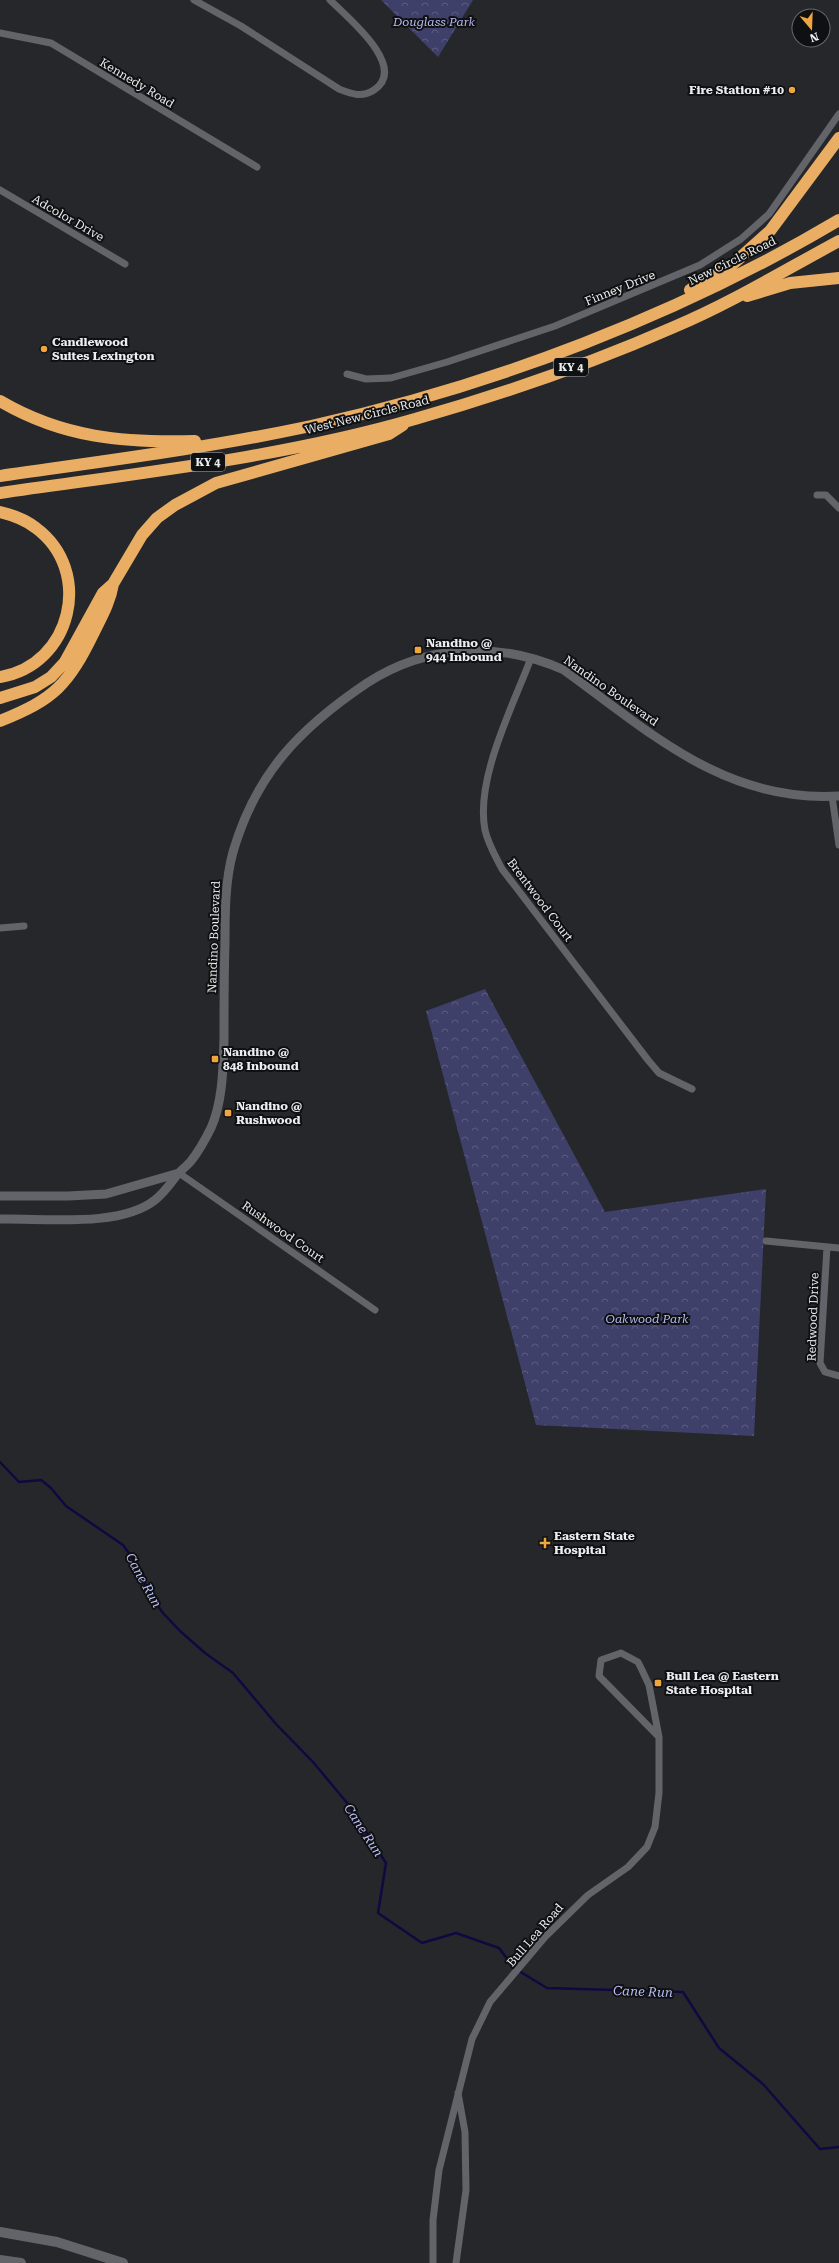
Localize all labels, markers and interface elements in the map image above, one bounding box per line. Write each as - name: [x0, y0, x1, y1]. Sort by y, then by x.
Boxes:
- north arrow: [791, 8, 831, 48]
- park label: Douglass Park: [392, 15, 475, 29]
- text: N: [807, 29, 820, 45]
- street label: Kennedy Road: [97, 55, 177, 111]
- place label: Fire Station #10: [689, 83, 784, 97]
- marker: Fire Station #10: [787, 85, 797, 95]
- street label: Adcolor Drive: [30, 192, 107, 244]
- street label: New Circle Road: [686, 234, 778, 288]
- street label: Finney Drive: [583, 267, 658, 308]
- place label: Candlewood Suites Lexington: [52, 335, 154, 363]
- marker: Candlewood Suites Lexington: [39, 344, 49, 354]
- road number: KY 4: [554, 358, 588, 376]
- street label: West New Circle Road: [304, 393, 431, 437]
- road number: KY 4: [191, 453, 225, 471]
- place label: Nandino @ 944 Inbound: [426, 636, 502, 664]
- marker: Nandino @ 944 Inbound: [413, 645, 423, 655]
- street label: Nandino Boulevard: [561, 653, 661, 729]
- street label: Brentwood Court: [504, 856, 576, 945]
- street label: Nandino Boulevard: [205, 880, 223, 993]
- place label: Nandino @ 848 Inbound: [223, 1045, 299, 1073]
- marker: Nandino @ 848 Inbound: [210, 1054, 220, 1064]
- place label: Nandino @ Rushwood: [236, 1099, 302, 1127]
- marker: Nandino @ Rushwood: [223, 1108, 233, 1118]
- street label: Rushwood Court: [239, 1198, 327, 1266]
- street label: Redwood Drive: [804, 1272, 822, 1362]
- park label: Oakwood Park: [605, 1312, 689, 1326]
- place label: Eastern State Hospital: [554, 1529, 635, 1557]
- marker: Eastern State Hospital: [539, 1537, 551, 1549]
- water label: Cane Run: [123, 1550, 165, 1610]
- place label: Bull Lea @ Eastern State Hospital: [666, 1669, 779, 1697]
- marker: Bull Lea @ Eastern State Hospital: [653, 1678, 663, 1688]
- water label: Cane Run: [341, 1801, 386, 1859]
- street label: Bull Lea Road: [504, 1900, 566, 1969]
- water label: Cane Run: [613, 1983, 673, 2000]

